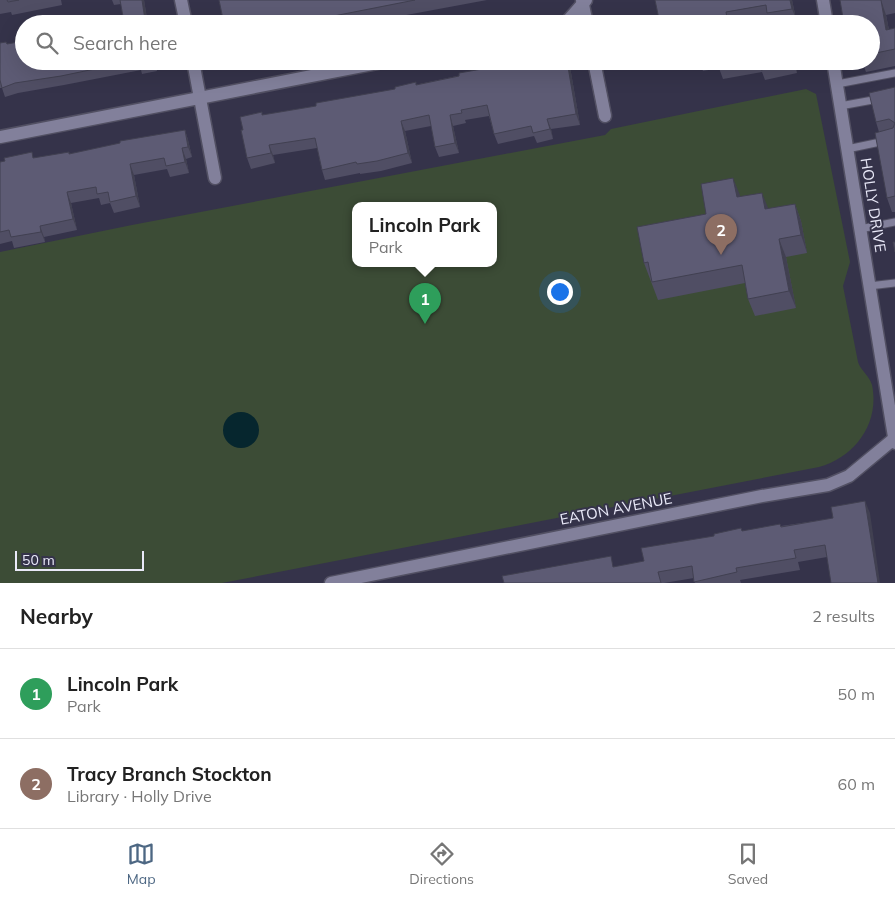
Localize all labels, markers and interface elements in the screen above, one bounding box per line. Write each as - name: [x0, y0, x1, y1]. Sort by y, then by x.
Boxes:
- search box: [15, 15, 880, 70]
- icon: search: [33, 29, 61, 57]
- text: Search here: [73, 31, 177, 55]
- street label: HOLLY DRIVE: [857, 156, 890, 254]
- popup: [352, 202, 497, 267]
- text: Lincoln Park: [369, 213, 480, 237]
- pin: 2: [705, 214, 737, 255]
- text: Park: [369, 237, 403, 257]
- your location: [547, 279, 573, 305]
- pin: 1: [409, 283, 441, 324]
- street label: EATON AVENUE: [558, 488, 674, 529]
- scale bar: [15, 548, 144, 571]
- text: 50 m: [22, 551, 55, 569]
- text: Nearby: [20, 603, 93, 629]
- text: 2 results: [812, 606, 875, 626]
- text: Lincoln Park: [67, 672, 178, 696]
- text: 1: [31, 684, 41, 704]
- text: 50 m: [838, 684, 875, 704]
- text: Park: [67, 696, 101, 716]
- text: Tracy Branch Stockton: [67, 762, 272, 786]
- text: 2: [31, 774, 41, 794]
- text: 60 m: [838, 774, 875, 794]
- text: Library · Holly Drive: [67, 786, 212, 806]
- tab: Map: [127, 840, 156, 888]
- tab: Directions: [409, 840, 474, 888]
- tab: Saved: [728, 840, 768, 888]

